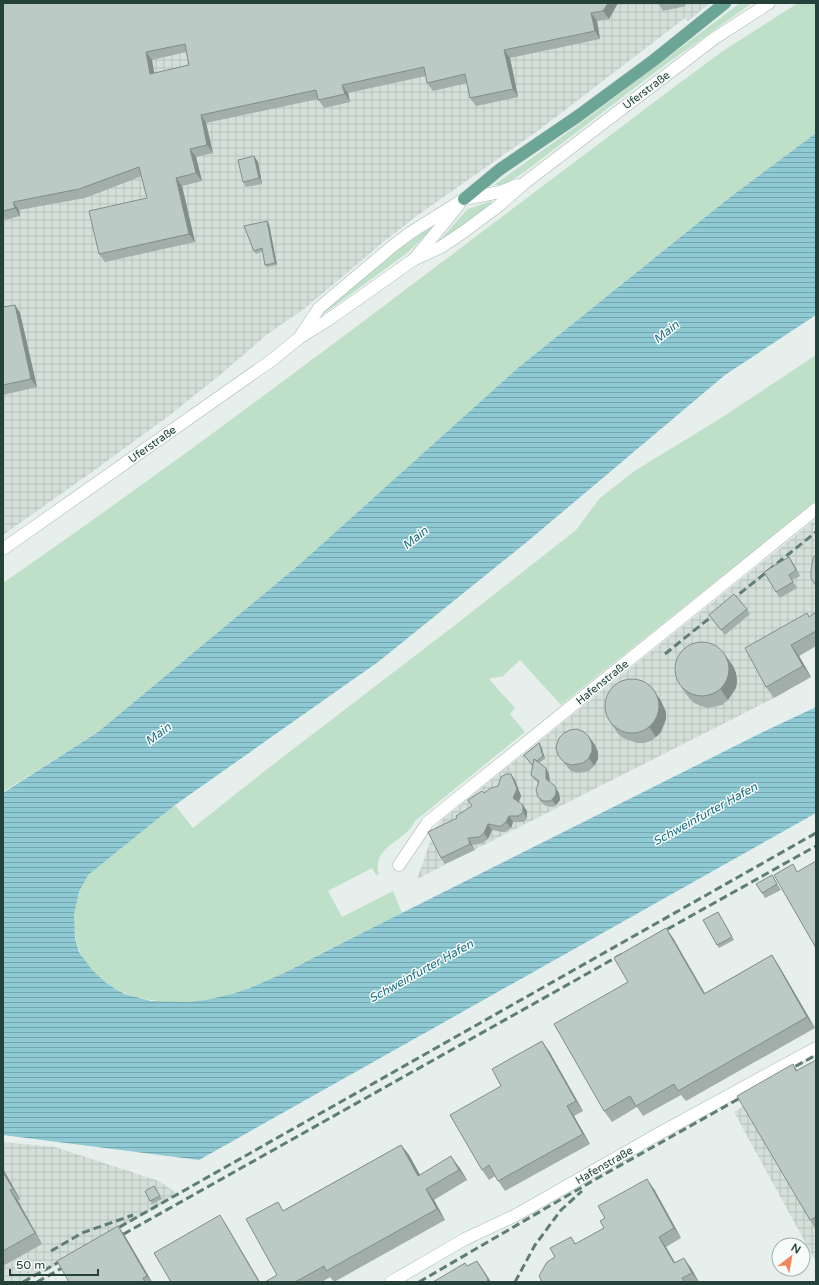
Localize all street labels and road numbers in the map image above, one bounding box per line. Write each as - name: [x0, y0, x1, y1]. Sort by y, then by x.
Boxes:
- street label: Uferstraße: [620, 69, 672, 112]
- street label: Uferstraße: [126, 423, 179, 466]
- street label: Hafenstraße: [573, 657, 631, 708]
- street label: Hafenstraße: [573, 1144, 635, 1187]

